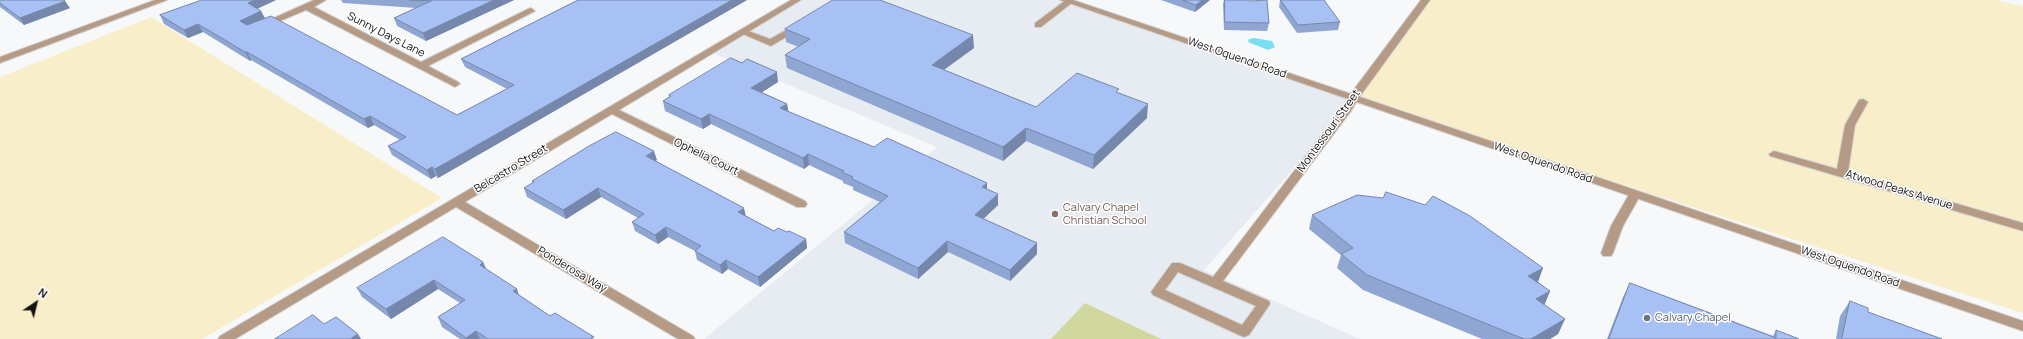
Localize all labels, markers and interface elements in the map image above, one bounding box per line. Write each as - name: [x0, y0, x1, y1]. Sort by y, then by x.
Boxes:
- street label: Sunny Days Lane: [345, 10, 427, 60]
- street label: West Oquendo Road: [1186, 35, 1288, 81]
- street label: Montessouri Street: [1295, 87, 1363, 175]
- street label: Ophelia Court: [672, 136, 740, 178]
- street label: West Oquendo Road: [1492, 140, 1594, 186]
- street label: Belcastro Street: [472, 142, 550, 196]
- street label: Atwood Peaks Avenue: [1844, 167, 1954, 213]
- place label: Calvary Chapel Christian School: [1063, 201, 1147, 227]
- marker: Calvary Chapel Christian School: [1050, 209, 1060, 219]
- street label: Ponderosa Way: [535, 244, 609, 296]
- street label: West Oquendo Road: [1799, 244, 1901, 290]
- north arrow: [16, 283, 56, 323]
- text: N: [36, 284, 51, 301]
- place label: Calvary Chapel: [1655, 311, 1731, 325]
- marker: Calvary Chapel: [1642, 313, 1652, 323]

